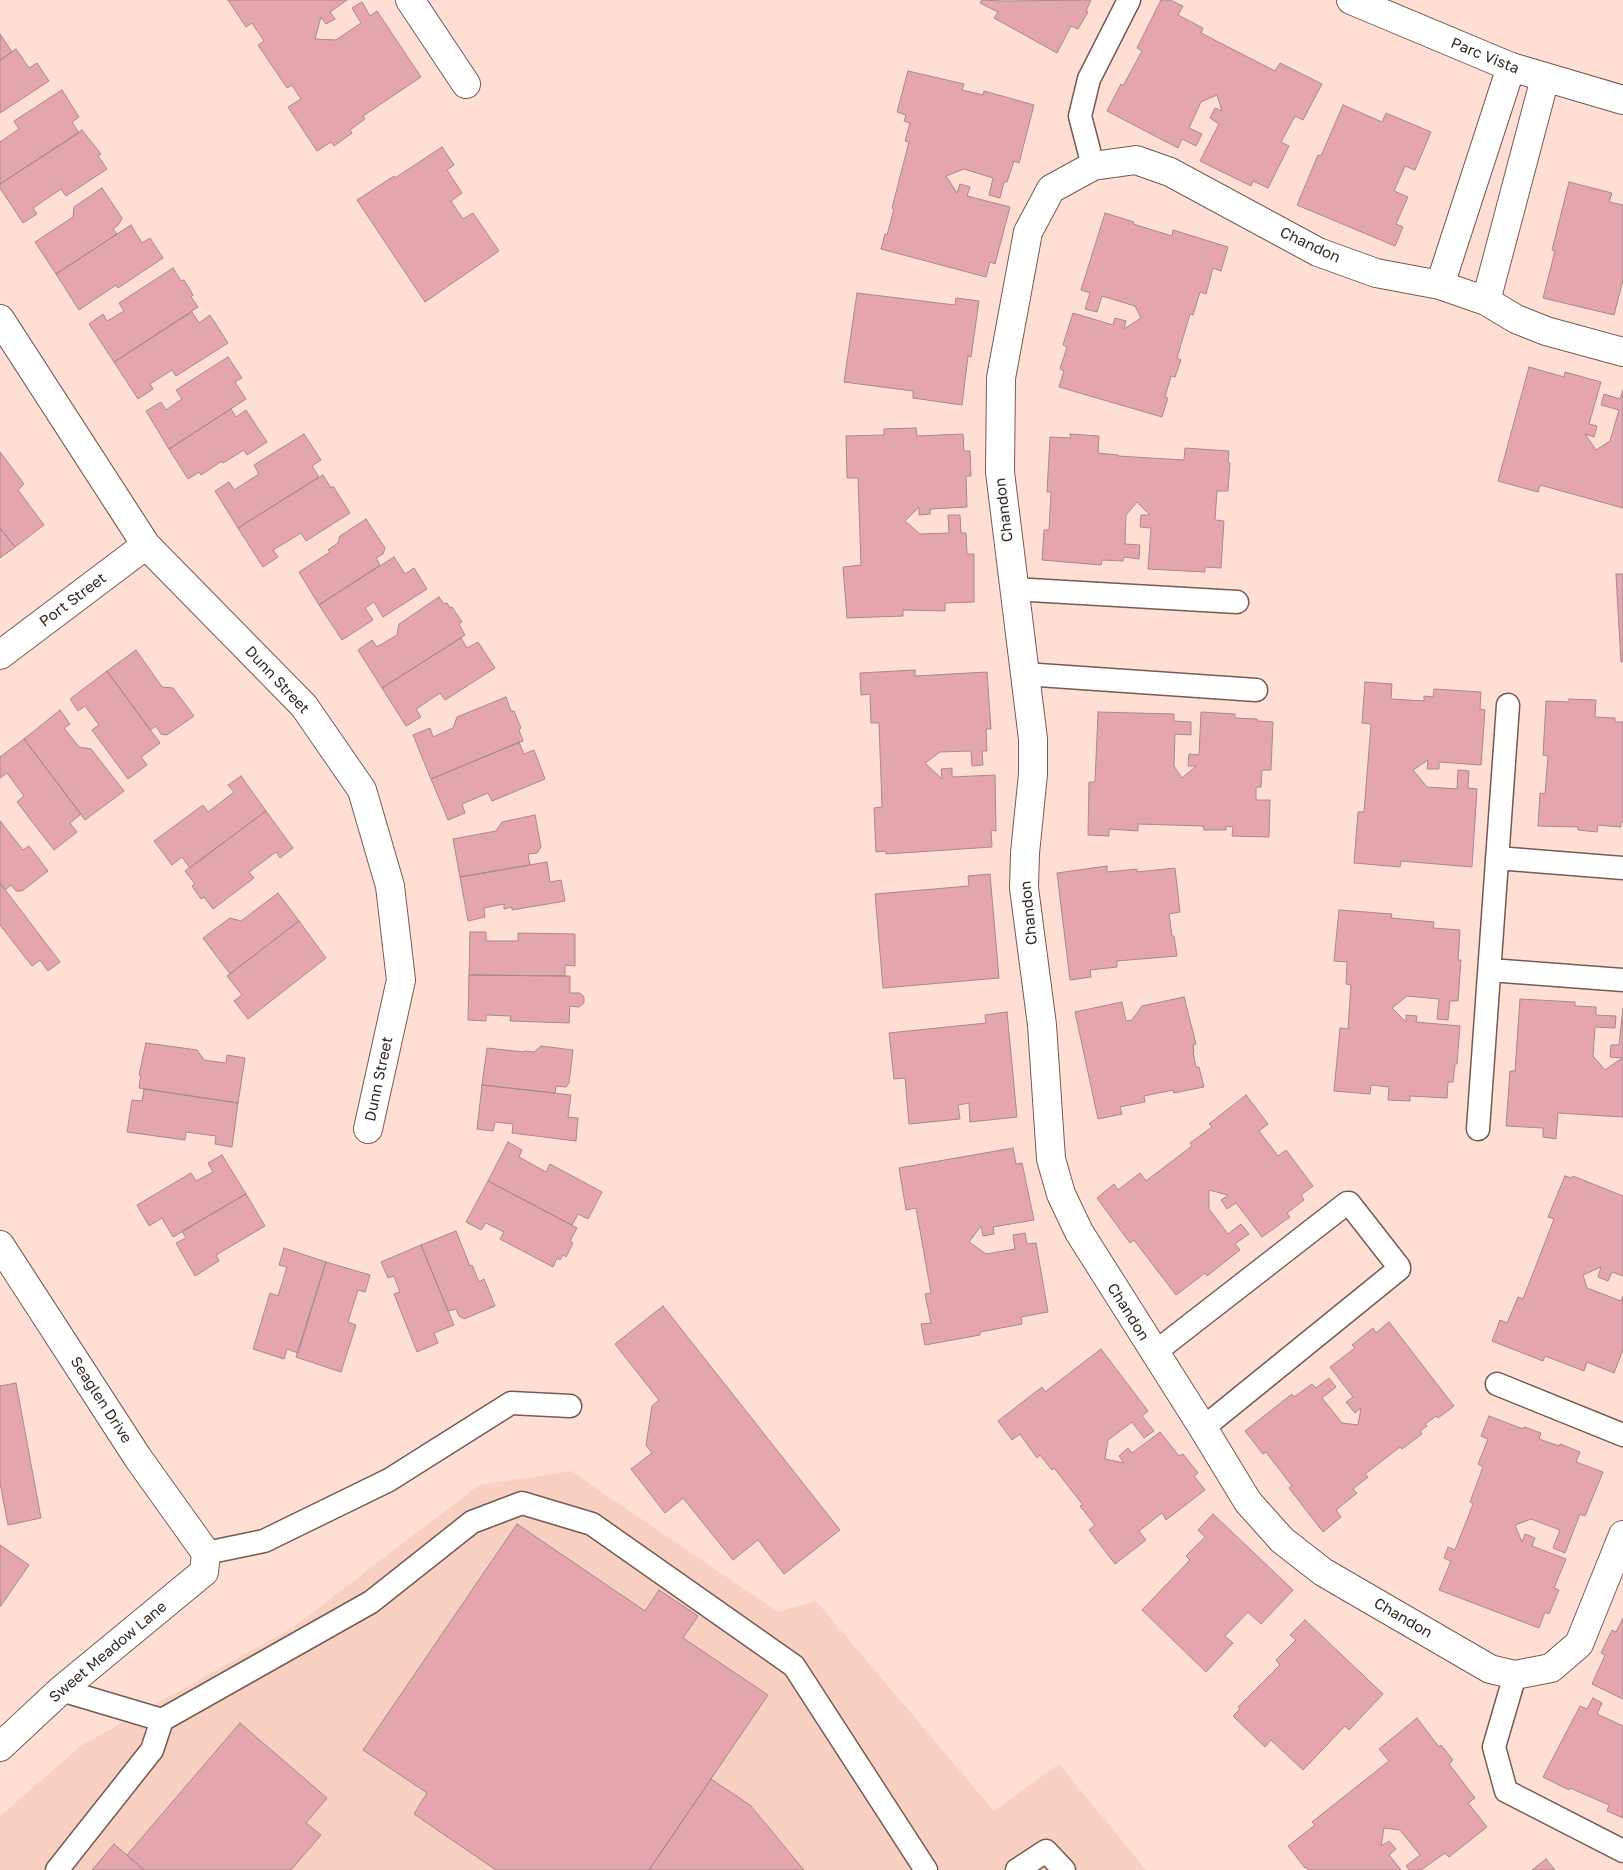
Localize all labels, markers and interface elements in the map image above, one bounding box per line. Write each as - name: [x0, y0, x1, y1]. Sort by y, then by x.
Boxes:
- street label: Parc Vista: [1448, 34, 1522, 78]
- street label: Chandon: [1277, 223, 1343, 267]
- street label: Chandon: [991, 477, 1017, 543]
- street label: Port Street: [36, 569, 110, 631]
- street label: Dunn Street: [241, 642, 313, 718]
- street label: Chandon: [1017, 880, 1041, 946]
- street label: Dunn Street: [361, 1035, 397, 1123]
- street label: Chandon: [1103, 1280, 1153, 1344]
- street label: Seaglen Drive: [66, 1353, 136, 1447]
- street label: Chandon: [1371, 1594, 1435, 1642]
- street label: Sweet Meadow Lane: [46, 1598, 170, 1706]

